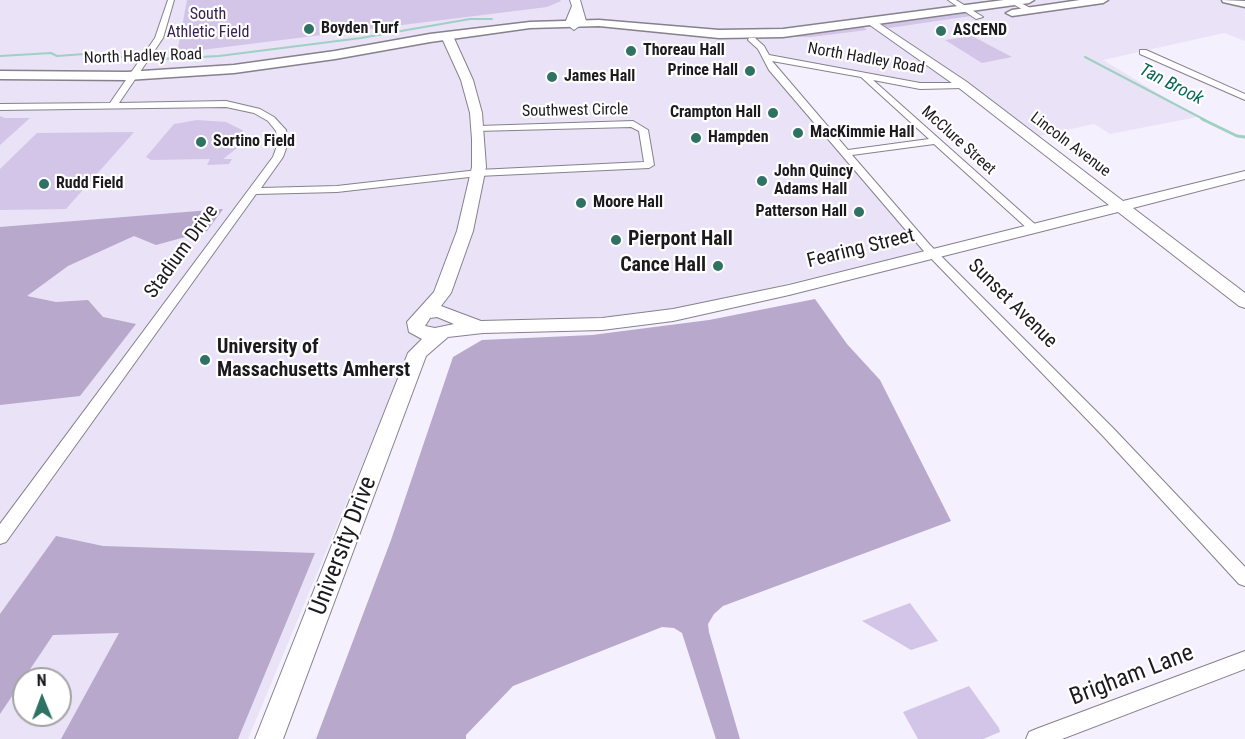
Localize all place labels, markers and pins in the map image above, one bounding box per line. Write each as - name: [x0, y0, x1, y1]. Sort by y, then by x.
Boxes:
- place label: Boyden Turf: [321, 19, 399, 39]
- place label: ASCEND: [953, 21, 1007, 41]
- marker: Boyden Turf: [302, 22, 316, 36]
- marker: ASCEND: [934, 24, 948, 38]
- place label: Thoreau Hall: [643, 41, 725, 61]
- marker: Thoreau Hall: [624, 44, 638, 58]
- place label: Prince Hall: [668, 61, 738, 81]
- marker: Prince Hall: [743, 64, 757, 78]
- place label: James Hall: [564, 67, 635, 87]
- marker: James Hall: [545, 70, 559, 84]
- place label: Crampton Hall: [670, 103, 761, 123]
- marker: Crampton Hall: [766, 106, 780, 120]
- place label: MacKimmie Hall: [810, 123, 914, 143]
- marker: MacKimmie Hall: [791, 126, 805, 140]
- place label: Hampden: [708, 128, 769, 148]
- marker: Hampden: [689, 131, 703, 145]
- place label: Sortino Field: [213, 132, 295, 152]
- marker: Sortino Field: [194, 135, 208, 149]
- place label: John Quincy Adams Hall: [774, 162, 853, 200]
- place label: Rudd Field: [56, 174, 124, 194]
- marker: John Quincy Adams Hall: [755, 174, 769, 188]
- marker: Rudd Field: [37, 177, 51, 191]
- place label: Moore Hall: [593, 193, 663, 213]
- marker: Moore Hall: [574, 196, 588, 210]
- place label: Patterson Hall: [755, 202, 847, 222]
- marker: Patterson Hall: [852, 205, 866, 219]
- place label: Pierpont Hall: [628, 228, 733, 252]
- marker: Pierpont Hall: [609, 233, 623, 247]
- place label: Cance Hall: [620, 254, 706, 278]
- marker: Cance Hall: [711, 259, 725, 273]
- place label: University of Massachusetts Amherst: [217, 336, 410, 383]
- marker: University of Massachusetts Amherst: [198, 353, 212, 367]

